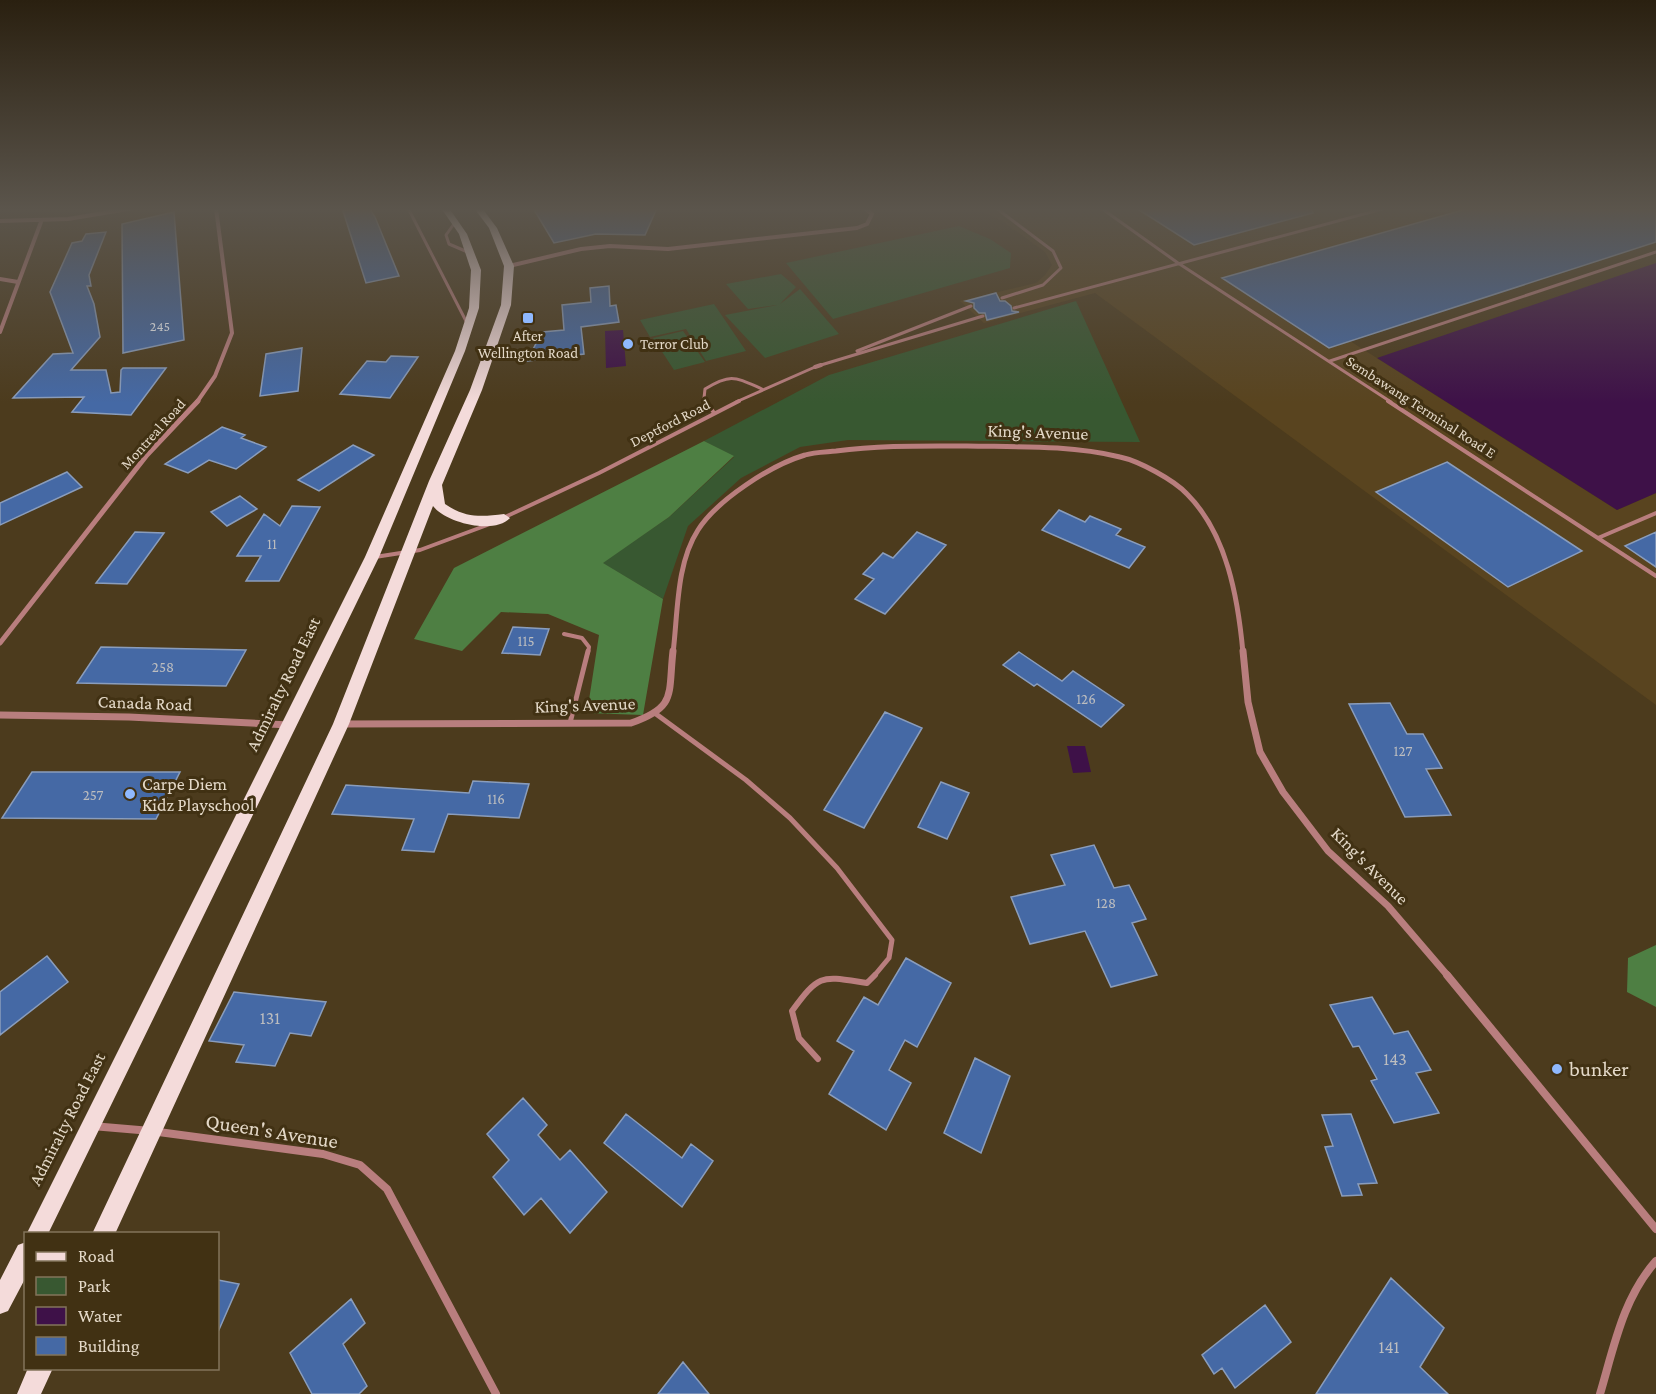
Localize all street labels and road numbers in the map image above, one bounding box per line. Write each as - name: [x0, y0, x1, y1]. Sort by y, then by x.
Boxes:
- street label: Sembawang Terminal Road E: [1343, 353, 1499, 462]
- street label: Montreal Road: [117, 396, 189, 472]
- street label: Deptford Road: [627, 396, 713, 451]
- street label: King's Avenue: [987, 420, 1089, 444]
- street label: Admiralty Road East: [242, 613, 325, 754]
- street label: Canada Road: [97, 691, 193, 715]
- street label: King's Avenue: [534, 693, 636, 717]
- street label: King's Avenue: [1327, 823, 1413, 909]
- street label: Admiralty Road East: [25, 1048, 110, 1189]
- street label: Queen's Avenue: [204, 1109, 340, 1153]

